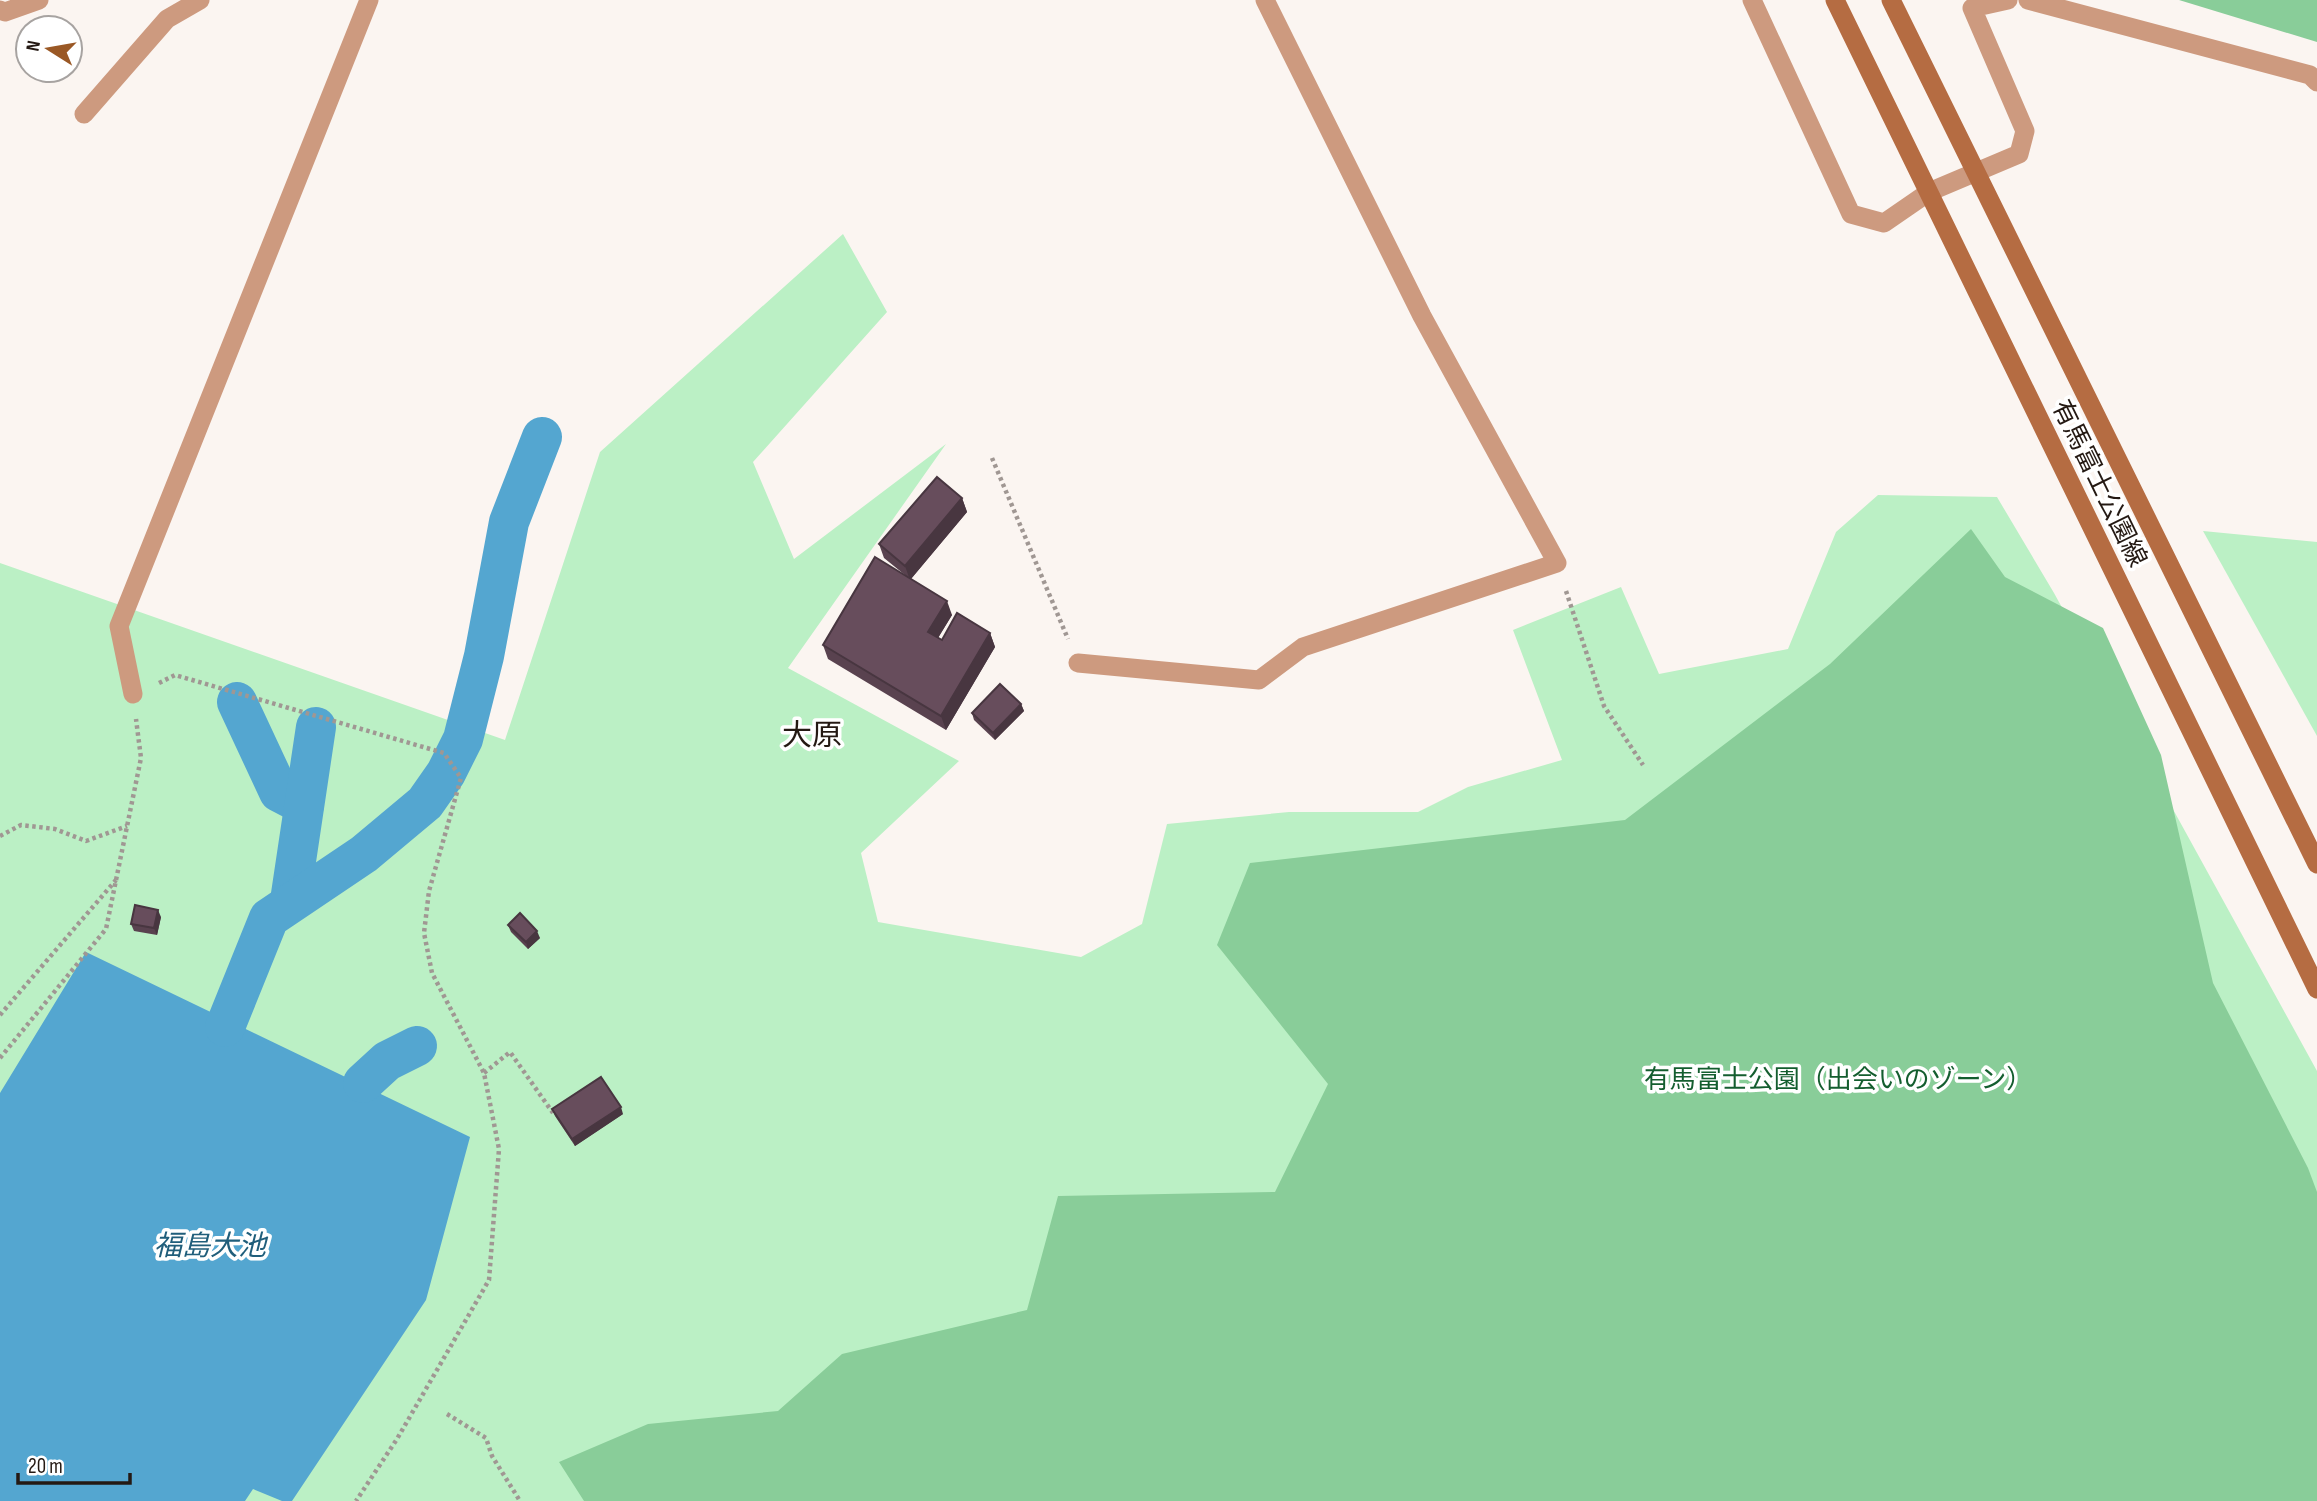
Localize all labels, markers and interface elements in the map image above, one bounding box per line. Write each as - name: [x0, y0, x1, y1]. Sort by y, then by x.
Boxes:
- north arrow: [14, 14, 84, 84]
- text: N: [22, 39, 46, 53]
- street label: 有馬富士公園線: [2045, 395, 2152, 572]
- district label: 大原: [782, 718, 842, 754]
- park label: 有馬富士公園（出会いのゾーン）: [1644, 1065, 2032, 1096]
- water label: 福島大池: [154, 1230, 269, 1263]
- scale bar: [18, 1442, 130, 1486]
- text: 20 m: [28, 1454, 63, 1479]

